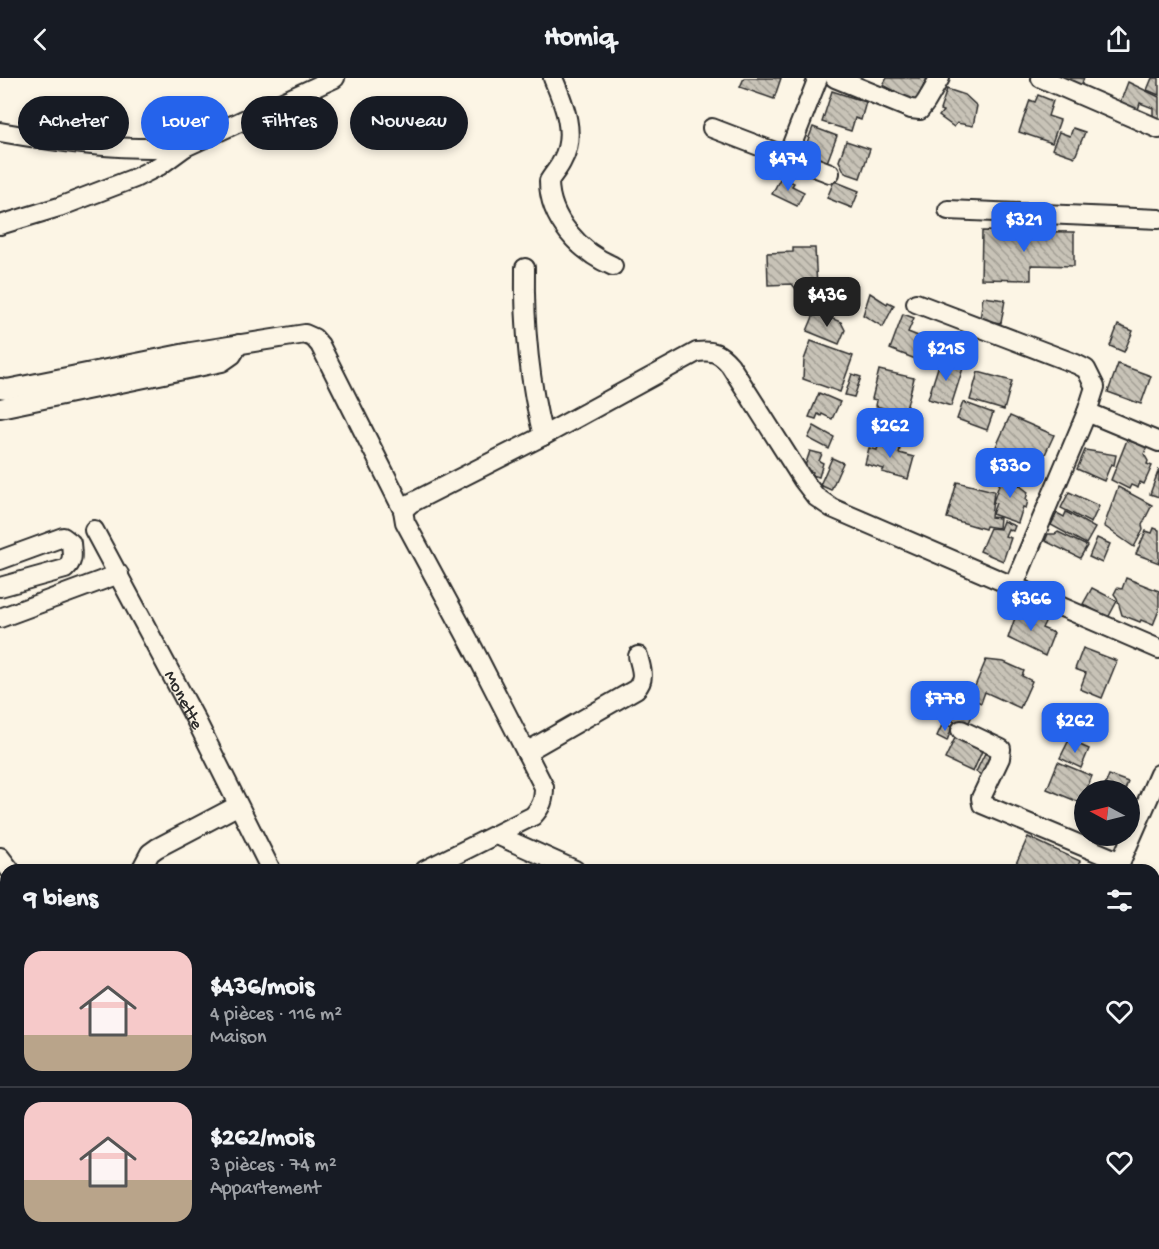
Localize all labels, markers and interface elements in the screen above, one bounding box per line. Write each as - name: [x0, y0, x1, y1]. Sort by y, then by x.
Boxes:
- icon: back: [24, 23, 57, 56]
- text: Homiq: [544, 23, 615, 55]
- icon: share: [1102, 23, 1135, 56]
- chip: Acheter: [18, 96, 129, 150]
- chip: Louer: [141, 96, 229, 150]
- chip: Filtres: [241, 96, 338, 150]
- chip: Nouveau: [350, 96, 468, 150]
- pin: $474: [752, 141, 824, 192]
- text: $474: [769, 149, 807, 172]
- pin: $321: [988, 202, 1060, 253]
- text: $321: [1005, 210, 1043, 233]
- pin: $436: [791, 277, 863, 328]
- text: $436: [808, 285, 846, 308]
- pin: $215: [910, 331, 982, 382]
- text: $215: [927, 339, 965, 362]
- pin: $262: [854, 408, 926, 459]
- text: $262: [871, 416, 909, 439]
- pin: $330: [974, 448, 1046, 499]
- text: $330: [989, 456, 1031, 479]
- pin: $366: [995, 581, 1067, 632]
- text: $366: [1011, 589, 1051, 612]
- street label: Monette: [158, 667, 207, 734]
- pin: $778: [909, 681, 981, 732]
- text: $778: [925, 689, 965, 712]
- pin: $262: [1039, 703, 1111, 754]
- text: $262: [1056, 711, 1094, 734]
- north arrow: [1074, 780, 1140, 846]
- map controls: [1074, 780, 1140, 846]
- icon: filters: [1103, 884, 1136, 917]
- text: 9 biens: [24, 885, 98, 916]
- text: $436/mois: [210, 973, 314, 1004]
- icon: home: [72, 975, 144, 1047]
- icon: heart: [1103, 995, 1136, 1028]
- text: 4 pièces · 116 m²: [210, 1004, 342, 1027]
- text: Maison: [210, 1027, 267, 1050]
- text: $262/mois: [210, 1124, 314, 1155]
- icon: home: [72, 1126, 144, 1198]
- icon: heart: [1103, 1146, 1136, 1179]
- text: 3 pièces · 74 m²: [210, 1155, 337, 1178]
- text: Appartement: [210, 1178, 320, 1201]

